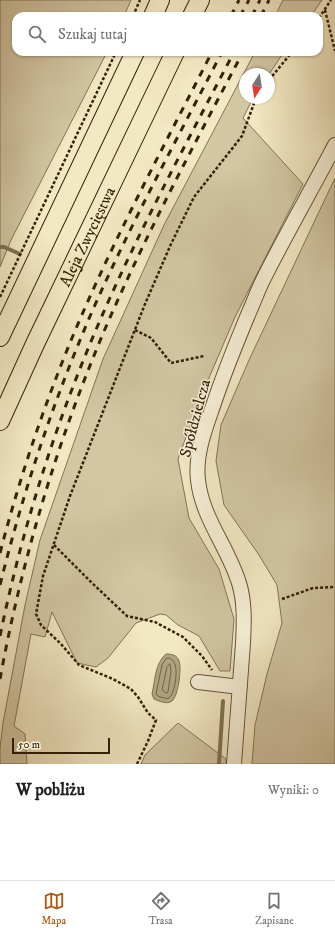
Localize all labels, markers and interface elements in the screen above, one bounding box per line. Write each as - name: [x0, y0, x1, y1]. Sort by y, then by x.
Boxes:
- search box: [12, 12, 323, 56]
- icon: search: [26, 23, 48, 45]
- text: Szukaj tutaj: [58, 25, 127, 44]
- north arrow: [239, 68, 275, 104]
- street label: Aleja Zwycięstwa: [55, 183, 120, 290]
- street label: Spółdzielcza: [175, 377, 215, 459]
- scale bar: [12, 736, 110, 755]
- text: 50 m: [18, 738, 40, 752]
- text: W pobliżu: [16, 779, 85, 801]
- text: Wyniki: 0: [268, 782, 319, 798]
- tab: Mapa: [41, 890, 66, 928]
- tab: Trasa: [148, 890, 173, 928]
- tab: Zapisane: [255, 890, 294, 928]

